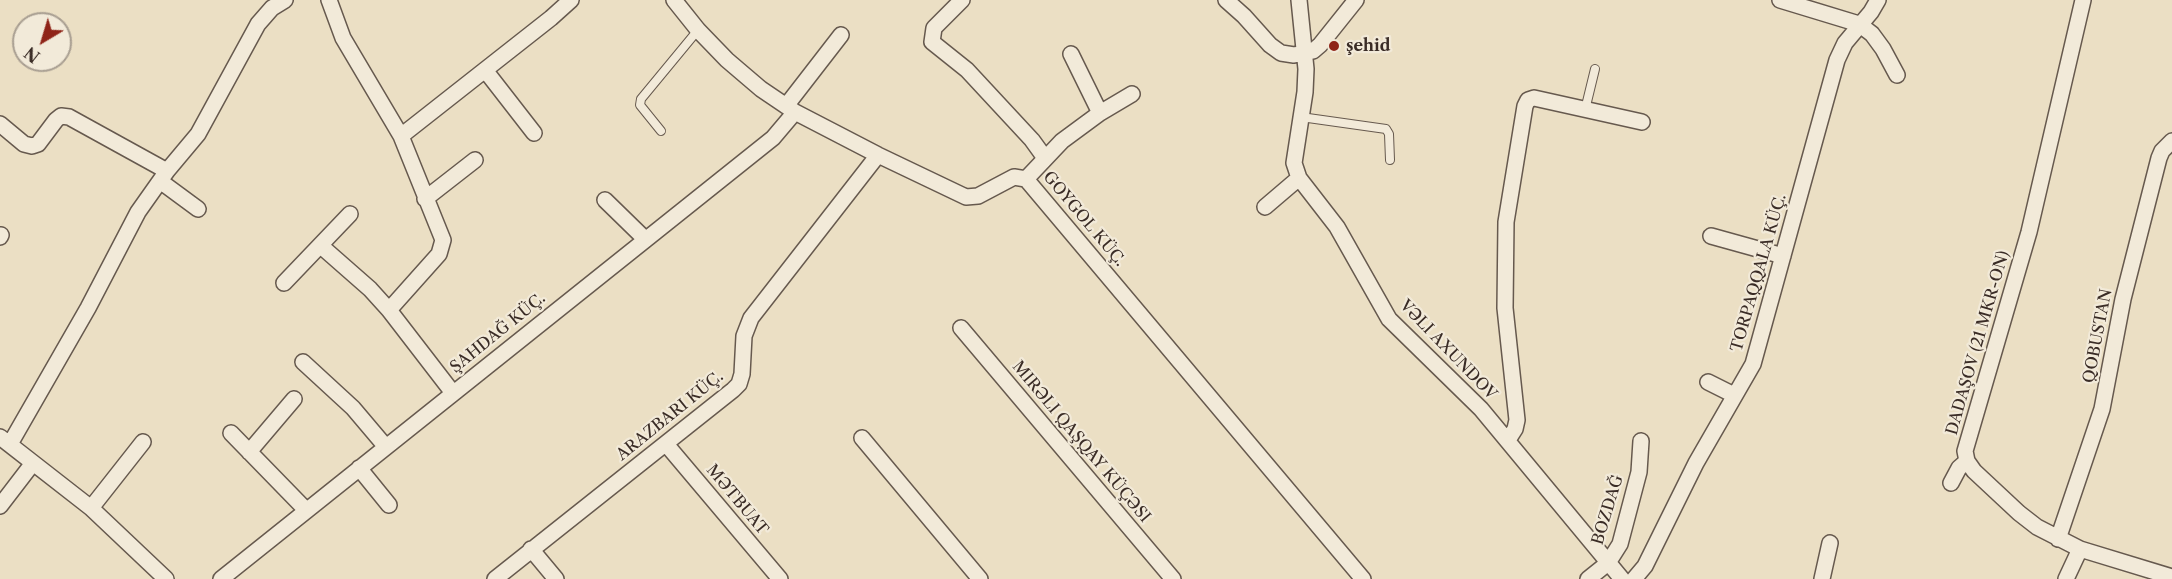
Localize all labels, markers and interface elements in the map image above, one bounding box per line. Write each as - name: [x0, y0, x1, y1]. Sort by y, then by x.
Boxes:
- north arrow: [12, 12, 72, 72]
- place label: şehid: [1346, 36, 1390, 56]
- marker: şehid: [1327, 39, 1341, 53]
- text: N: [21, 42, 44, 67]
- street label: GOYGOL KÜÇ.: [1039, 168, 1129, 270]
- street label: TORPAQQALA KÜÇ.: [1727, 192, 1791, 354]
- street label: DADAŞOV (21 MKR-ON): [1942, 249, 2014, 437]
- street label: QOBUSTAN: [2079, 287, 2117, 385]
- street label: ŞAHDAĞ KÜÇ.: [447, 289, 549, 377]
- street label: VƏLI AXUNDOV: [1395, 296, 1501, 404]
- street label: MIRƏLI QAŞQAY KÜÇƏSI: [1008, 357, 1154, 527]
- street label: ARAZBARI KÜÇ.: [613, 367, 727, 465]
- street label: MƏTBUAT: [702, 461, 772, 539]
- street label: BOZDAĞ: [1588, 473, 1628, 547]

